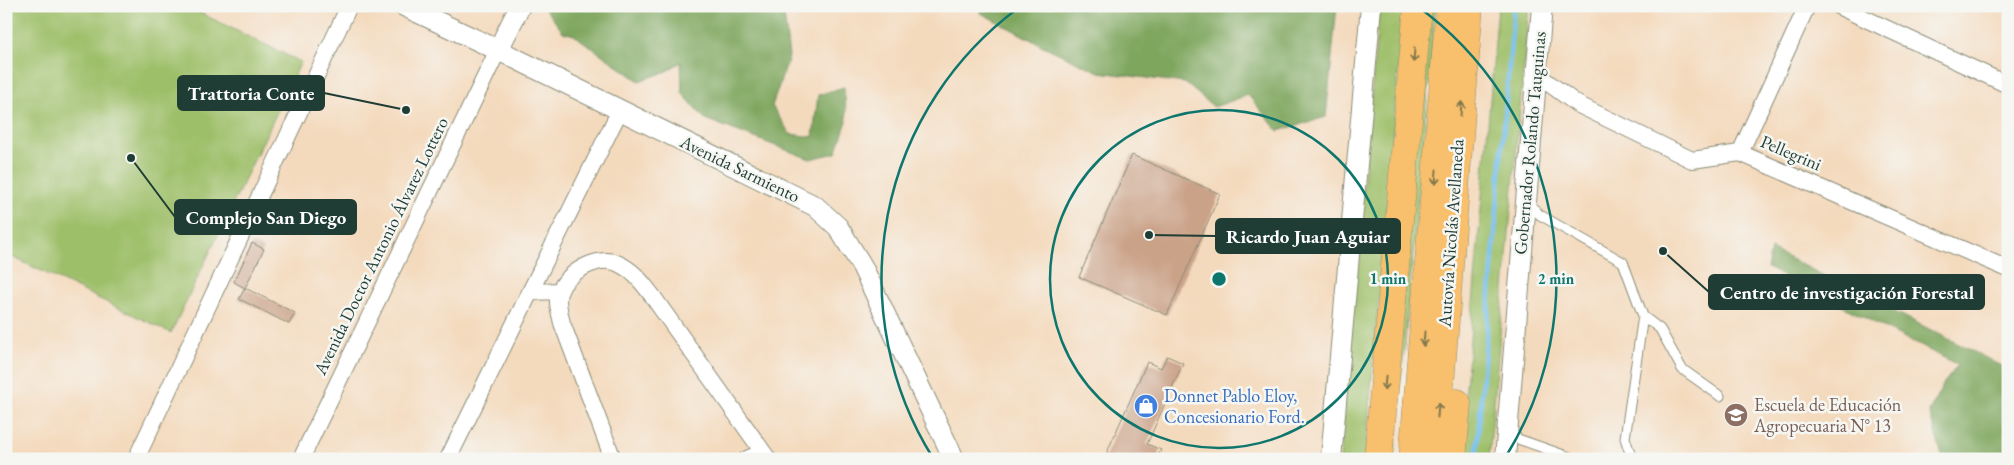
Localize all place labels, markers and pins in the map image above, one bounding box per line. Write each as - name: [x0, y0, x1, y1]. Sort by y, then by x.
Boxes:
- callout: Trattoria Conte: [178, 76, 324, 110]
- callout: Complejo San Diego: [175, 200, 356, 234]
- callout: Ricardo Juan Aguiar: [1216, 219, 1400, 253]
- centre of rings: [1210, 270, 1228, 288]
- callout: Centro de investigación Forestal: [1709, 275, 1984, 309]
- place label: Donnet Pablo Eloy, Concesionario Ford.: [1164, 384, 1305, 428]
- shop icon: Donnet Pablo Eloy, Concesionario Ford.: [1133, 393, 1159, 419]
- place label: Escuela de Educación Agropecuaria N° 13: [1753, 393, 1902, 437]
- school or university icon: Escuela de Educación Agropecuaria N° 13: [1723, 402, 1749, 428]

